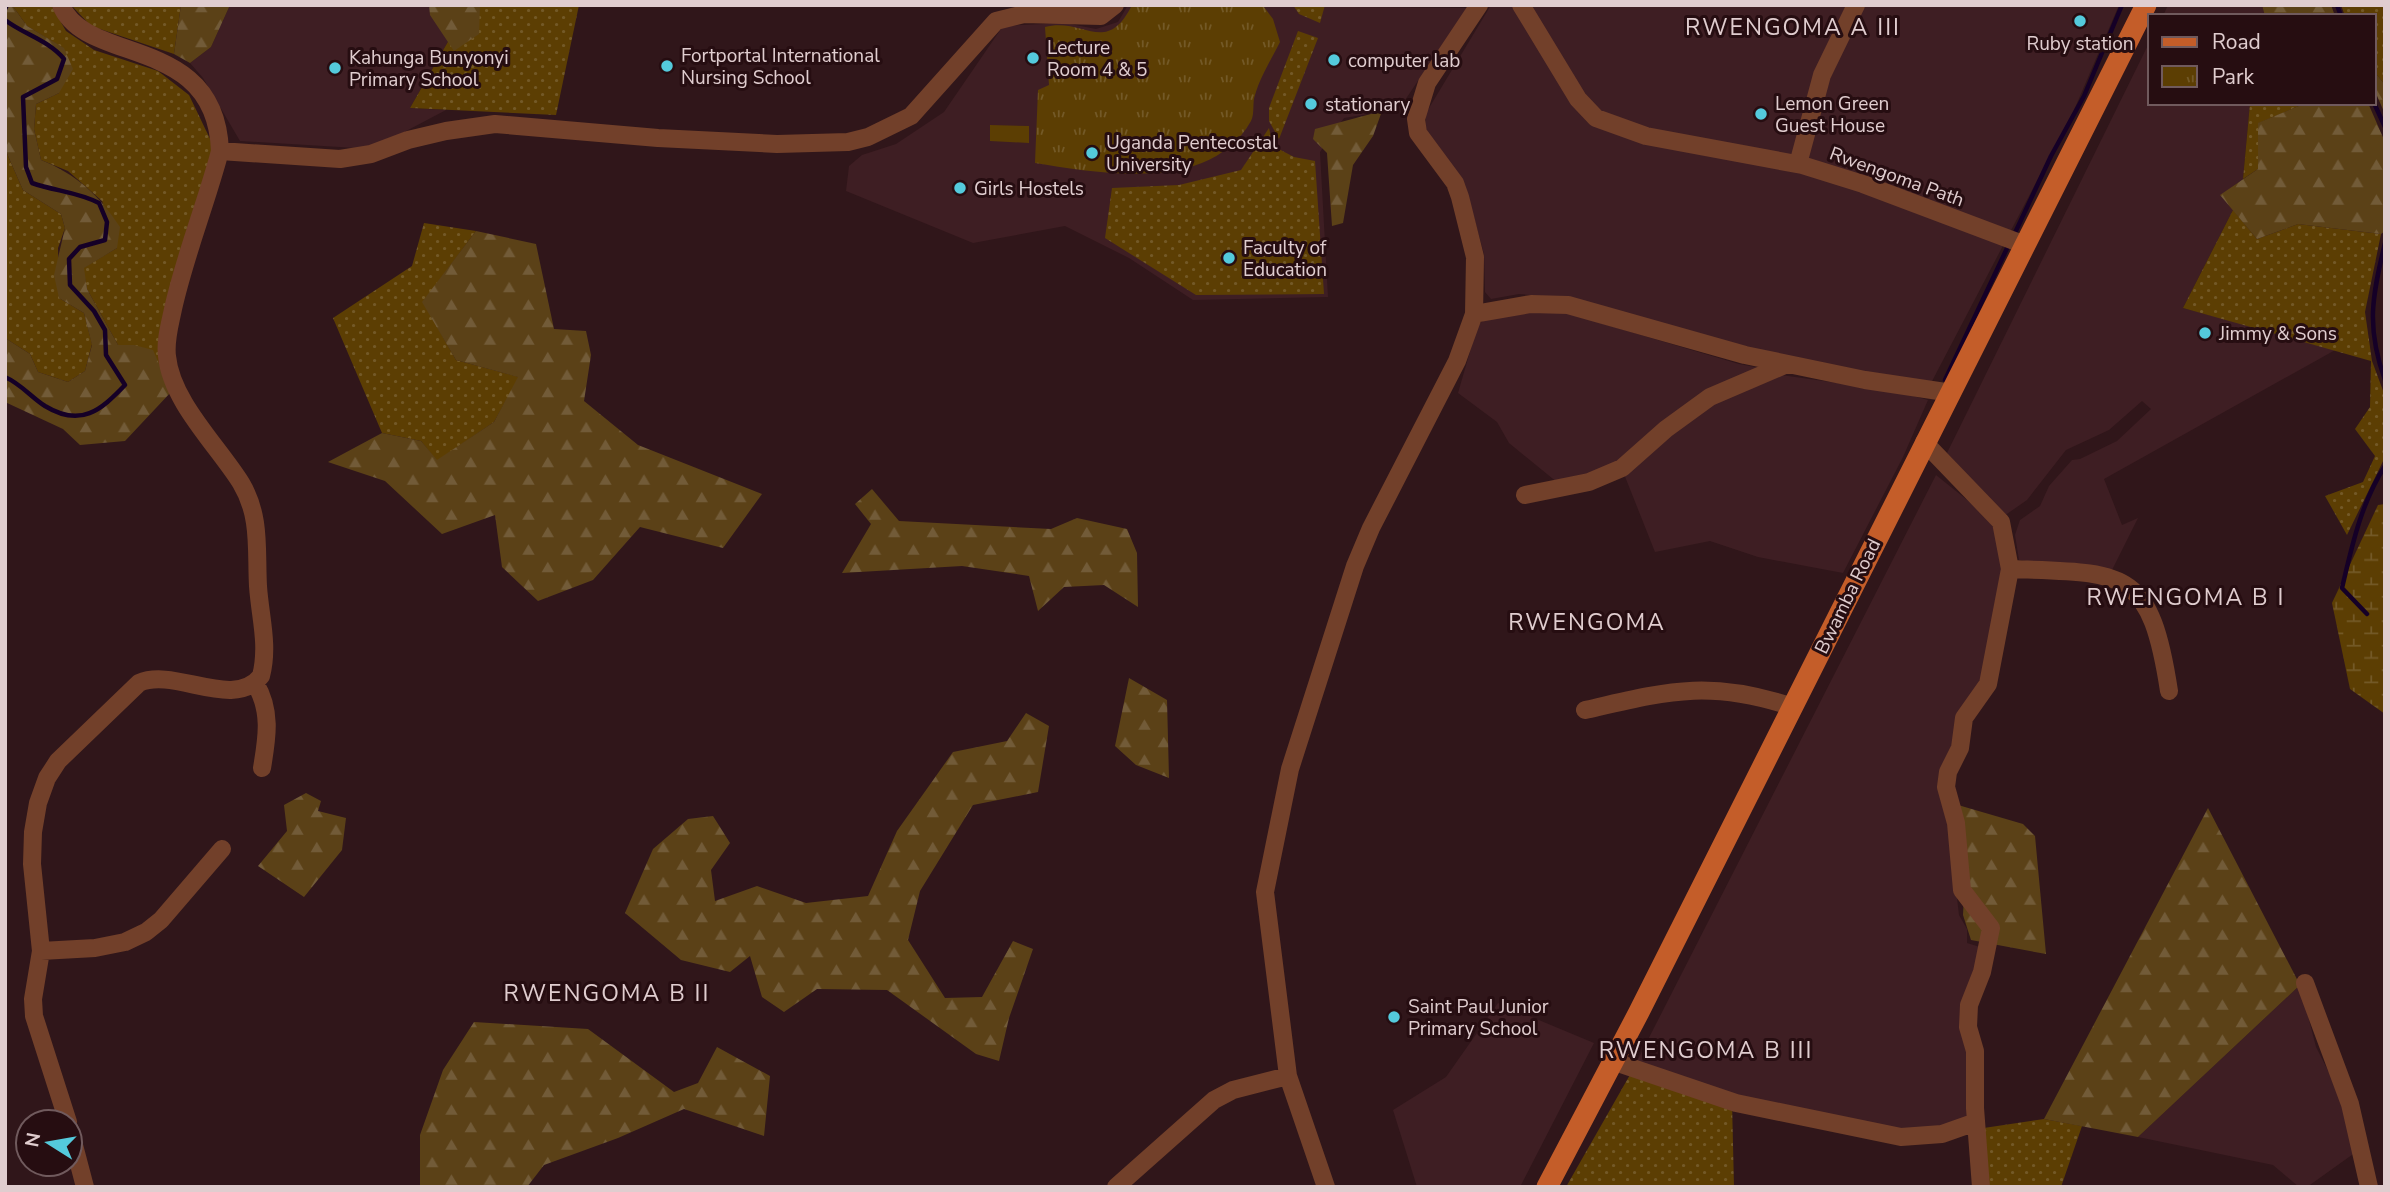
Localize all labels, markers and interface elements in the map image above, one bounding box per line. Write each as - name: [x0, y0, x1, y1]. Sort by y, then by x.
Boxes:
- district label: RWENGOMA A III: [1685, 12, 1901, 43]
- marker: Ruby station: [2072, 13, 2088, 29]
- legend: [2148, 14, 2376, 105]
- text: Road: [2212, 28, 2261, 56]
- place label: Ruby station: [2026, 31, 2134, 57]
- place label: Lecture Room 4 & 5: [1047, 35, 1148, 83]
- place label: Fortportal International Nursing School: [681, 43, 880, 91]
- place label: Kahunga Bunyonyi Primary School: [349, 45, 509, 93]
- place label: computer lab: [1348, 48, 1460, 74]
- marker: Lecture Room 4 & 5: [1025, 50, 1041, 66]
- marker: computer lab: [1326, 52, 1342, 68]
- marker: Fortportal International Nursing School: [659, 58, 675, 74]
- marker: Kahunga Bunyonyi Primary School: [327, 60, 343, 76]
- text: Park: [2212, 63, 2254, 91]
- place label: Lemon Green Guest House: [1775, 91, 1889, 139]
- place label: stationary: [1325, 92, 1411, 118]
- marker: stationary: [1303, 96, 1319, 112]
- marker: Lemon Green Guest House: [1753, 106, 1769, 122]
- place label: Uganda Pentecostal University: [1106, 130, 1278, 178]
- street label: Rwengoma Path: [1826, 141, 1968, 213]
- marker: Uganda Pentecostal University: [1084, 145, 1100, 161]
- place label: Girls Hostels: [974, 176, 1084, 202]
- marker: Girls Hostels: [952, 180, 968, 196]
- place label: Faculty of Education: [1243, 235, 1327, 283]
- marker: Faculty of Education: [1221, 250, 1237, 266]
- place label: Jimmy & Sons: [2218, 321, 2337, 347]
- marker: Jimmy & Sons: [2197, 325, 2213, 341]
- street label: Bwamba Road: [1809, 534, 1887, 658]
- district label: RWENGOMA B I: [2087, 582, 2285, 613]
- district label: RWENGOMA: [1508, 607, 1666, 638]
- district label: RWENGOMA B II: [504, 978, 710, 1009]
- place label: Saint Paul Junior Primary School: [1408, 994, 1549, 1042]
- marker: Saint Paul Junior Primary School: [1386, 1009, 1402, 1025]
- district label: RWENGOMA B III: [1599, 1035, 1813, 1066]
- north arrow: [14, 1108, 84, 1178]
- text: N: [19, 1130, 47, 1149]

